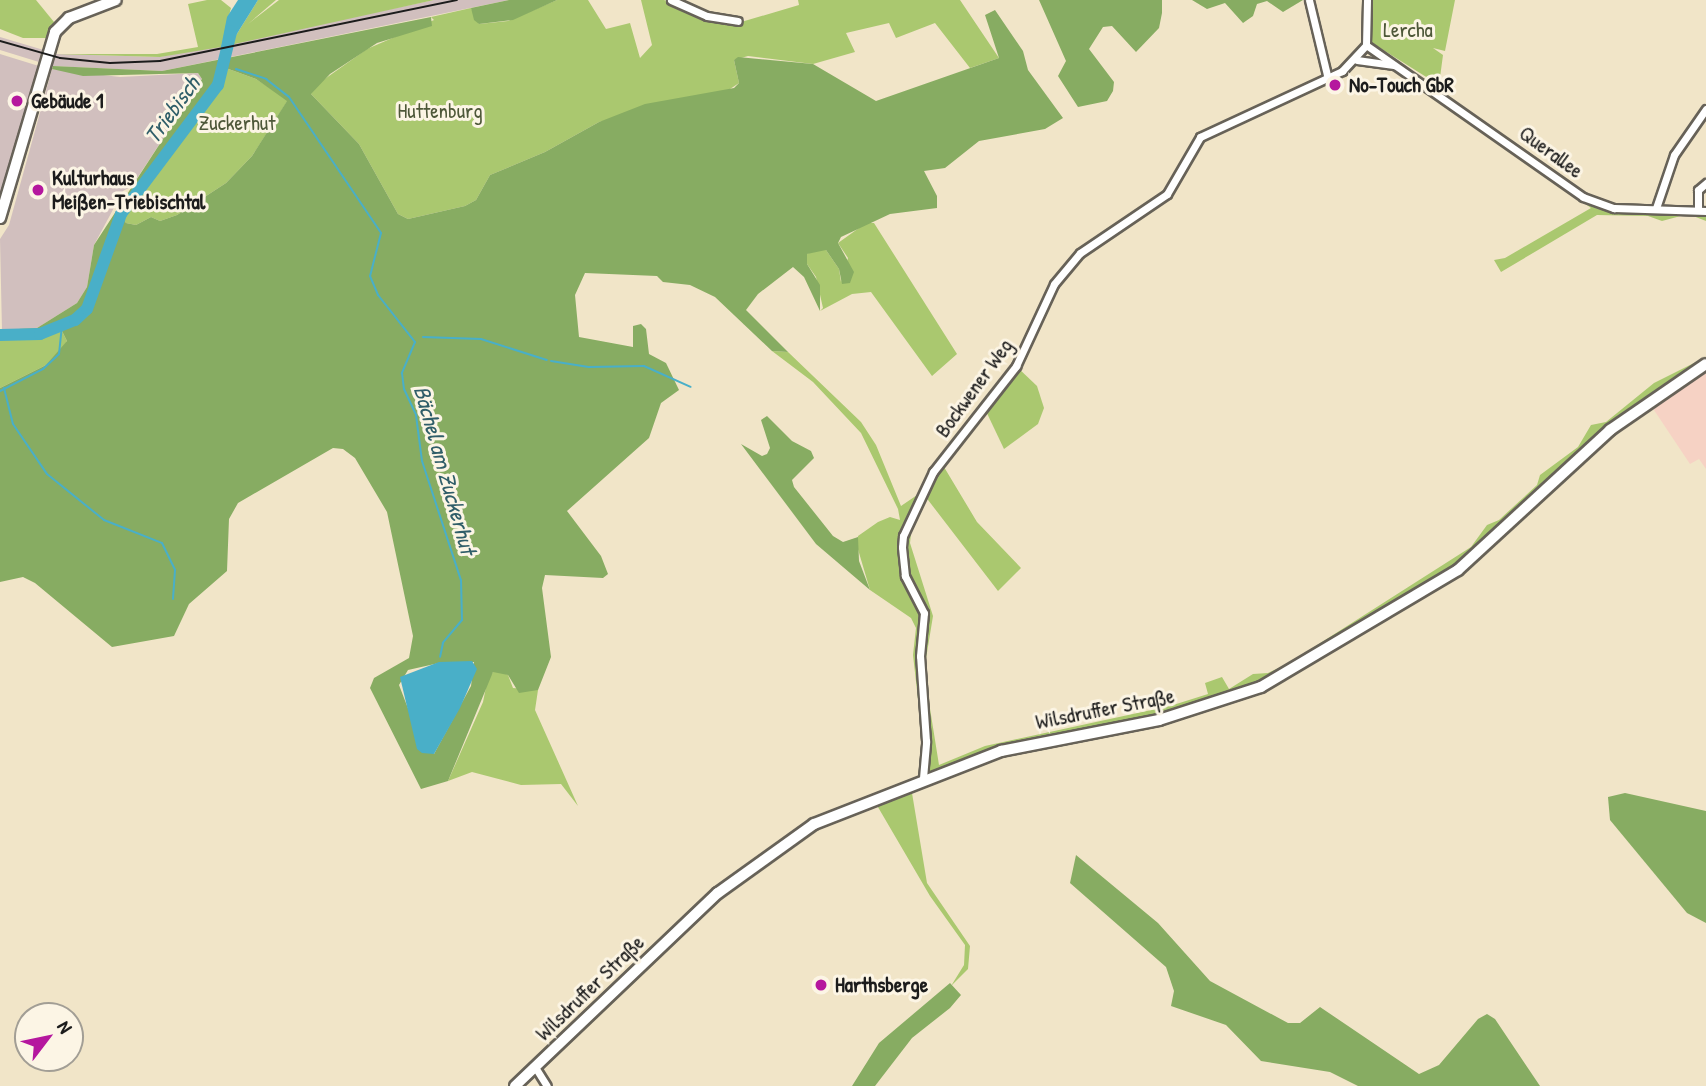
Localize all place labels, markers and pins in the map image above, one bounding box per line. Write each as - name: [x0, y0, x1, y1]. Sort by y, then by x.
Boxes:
- place label: No-Touch GbR: [1349, 72, 1454, 98]
- marker: No-Touch GbR: [1327, 77, 1343, 93]
- place label: Gebäude 1: [31, 88, 104, 114]
- marker: Gebäude 1: [9, 93, 25, 109]
- place label: Kulturhaus Meißen-Triebischtal: [52, 165, 205, 215]
- marker: Kulturhaus Meißen-Triebischtal: [30, 182, 46, 198]
- place label: Harthsberge: [835, 972, 928, 998]
- marker: Harthsberge: [813, 977, 829, 993]

